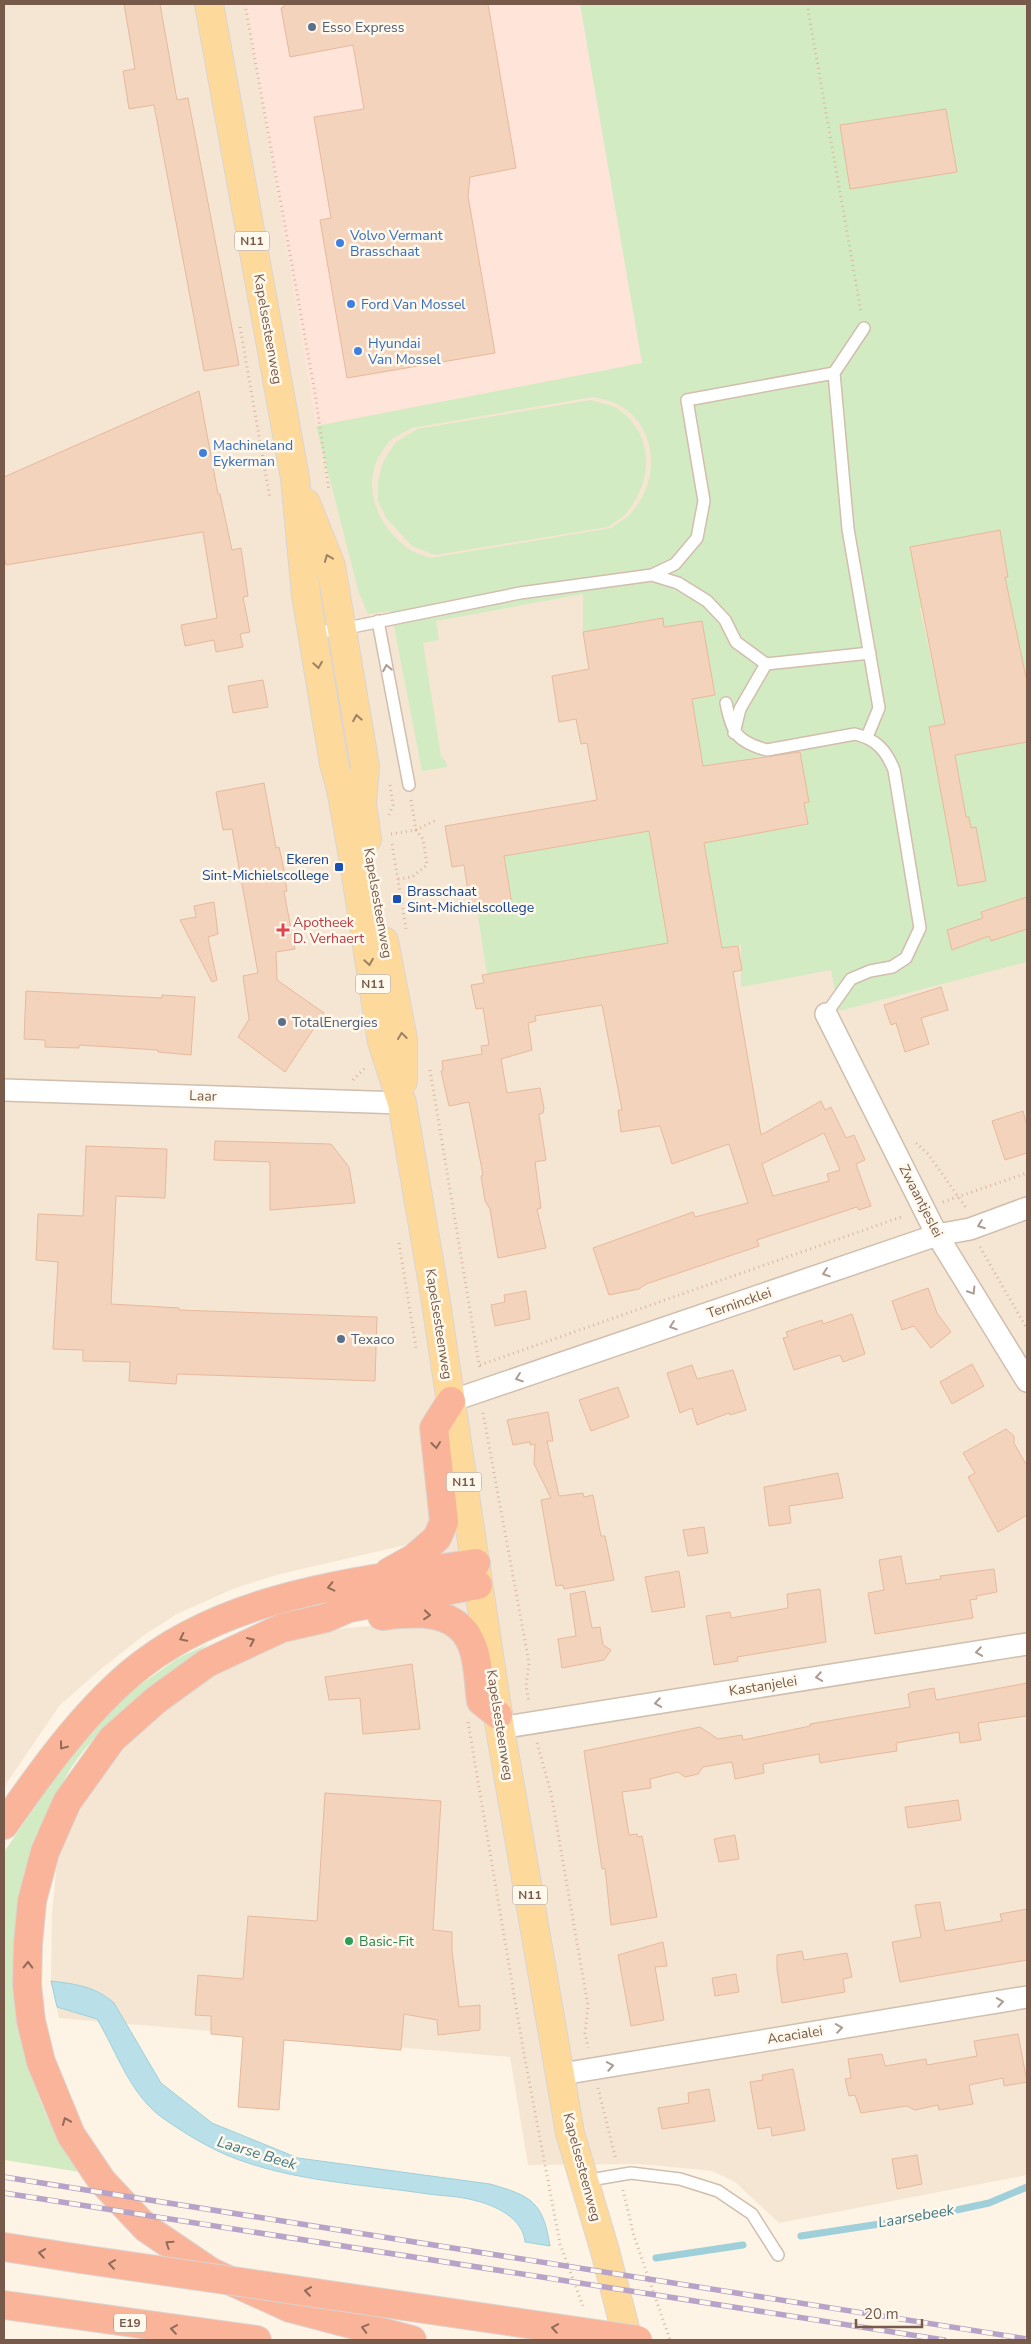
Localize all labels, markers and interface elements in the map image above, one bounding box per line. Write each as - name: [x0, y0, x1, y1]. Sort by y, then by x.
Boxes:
- place label: Esso Express: [322, 18, 405, 37]
- marker: Esso Express: [306, 21, 318, 33]
- place label: Volvo Vermant Brasschaat: [349, 226, 443, 261]
- road number: N11: [234, 232, 270, 250]
- marker: Volvo Vermant Brasschaat: [334, 237, 346, 249]
- street label: Kapelsesteenweg: [249, 272, 287, 386]
- place label: Ford Van Mossel: [361, 295, 466, 314]
- marker: Ford Van Mossel: [345, 298, 357, 310]
- place label: Hyundai Van Mossel: [367, 334, 441, 369]
- marker: Hyundai Van Mossel: [352, 345, 364, 357]
- place label: Machineland Eykerman: [213, 436, 293, 471]
- marker: Machineland Eykerman: [197, 447, 209, 459]
- one-way arrow: [324, 554, 335, 563]
- one-way arrow: [312, 661, 323, 669]
- one-way arrow: [382, 664, 393, 673]
- one-way arrow: [353, 713, 363, 722]
- street label: Kapelsesteenweg: [359, 846, 397, 960]
- place label: Ekeren Sint-Michielscollege: [202, 850, 329, 885]
- marker: Ekeren Sint-Michielscollege: [333, 861, 345, 873]
- place label: Brasschaat Sint-Michielscollege: [407, 882, 534, 917]
- marker: Brasschaat Sint-Michielscollege: [391, 893, 403, 905]
- place label: Apotheek D. Verhaert: [293, 913, 364, 948]
- marker: Apotheek D. Verhaert: [277, 924, 289, 936]
- one-way arrow: [364, 958, 374, 967]
- road number: N11: [356, 974, 390, 994]
- place label: TotalEnergies: [292, 1013, 378, 1032]
- marker: TotalEnergies: [276, 1016, 288, 1028]
- one-way arrow: [397, 1032, 408, 1040]
- street label: Laar: [189, 1086, 217, 1106]
- street label: Zwaantjeslei: [894, 1161, 948, 1241]
- one-way arrow: [978, 1219, 986, 1229]
- street label: Kapelsesteenweg: [421, 1267, 457, 1381]
- one-way arrow: [823, 1267, 831, 1277]
- street label: Ternincklei: [704, 1283, 774, 1323]
- one-way arrow: [966, 1286, 976, 1295]
- one-way arrow: [669, 1320, 677, 1330]
- place label: Texaco: [351, 1330, 395, 1349]
- marker: Texaco: [335, 1333, 347, 1345]
- one-way arrow: [515, 1372, 524, 1382]
- one-way arrow: [431, 1440, 441, 1449]
- road number: N11: [446, 1472, 482, 1491]
- one-way arrow: [327, 1581, 336, 1592]
- one-way arrow: [423, 1609, 431, 1620]
- one-way arrow: [179, 1632, 188, 1642]
- one-way arrow: [246, 1637, 255, 1648]
- one-way arrow: [975, 1646, 983, 1656]
- street label: Kapelsesteenweg: [482, 1668, 518, 1782]
- street label: Kastanjelei: [728, 1671, 798, 1701]
- one-way arrow: [814, 1672, 823, 1682]
- one-way arrow: [654, 1697, 663, 1707]
- one-way arrow: [60, 1740, 69, 1750]
- road number: N11: [512, 1886, 548, 1904]
- place label: Basic-Fit: [359, 1932, 414, 1951]
- marker: Basic-Fit: [343, 1935, 355, 1947]
- one-way arrow: [22, 1961, 33, 1969]
- one-way arrow: [995, 1997, 1004, 2007]
- street label: Acacialei: [766, 2021, 824, 2049]
- one-way arrow: [835, 2024, 844, 2034]
- one-way arrow: [606, 2062, 614, 2072]
- street label: Kapelsesteenweg: [558, 2111, 606, 2223]
- one-way arrow: [61, 2117, 72, 2126]
- water label: Laarse Beek: [215, 2131, 300, 2175]
- water label: Laarsebeek: [876, 2199, 956, 2233]
- one-way arrow: [165, 2241, 175, 2250]
- one-way arrow: [38, 2249, 47, 2259]
- one-way arrow: [108, 2259, 116, 2269]
- one-way arrow: [303, 2286, 311, 2297]
- scale bar: [856, 2296, 922, 2328]
- text: 20 m: [864, 2304, 899, 2324]
- road number: E19: [114, 2314, 146, 2332]
- one-way arrow: [361, 2323, 370, 2333]
- one-way arrow: [551, 2323, 559, 2333]
- one-way arrow: [170, 2324, 178, 2335]

